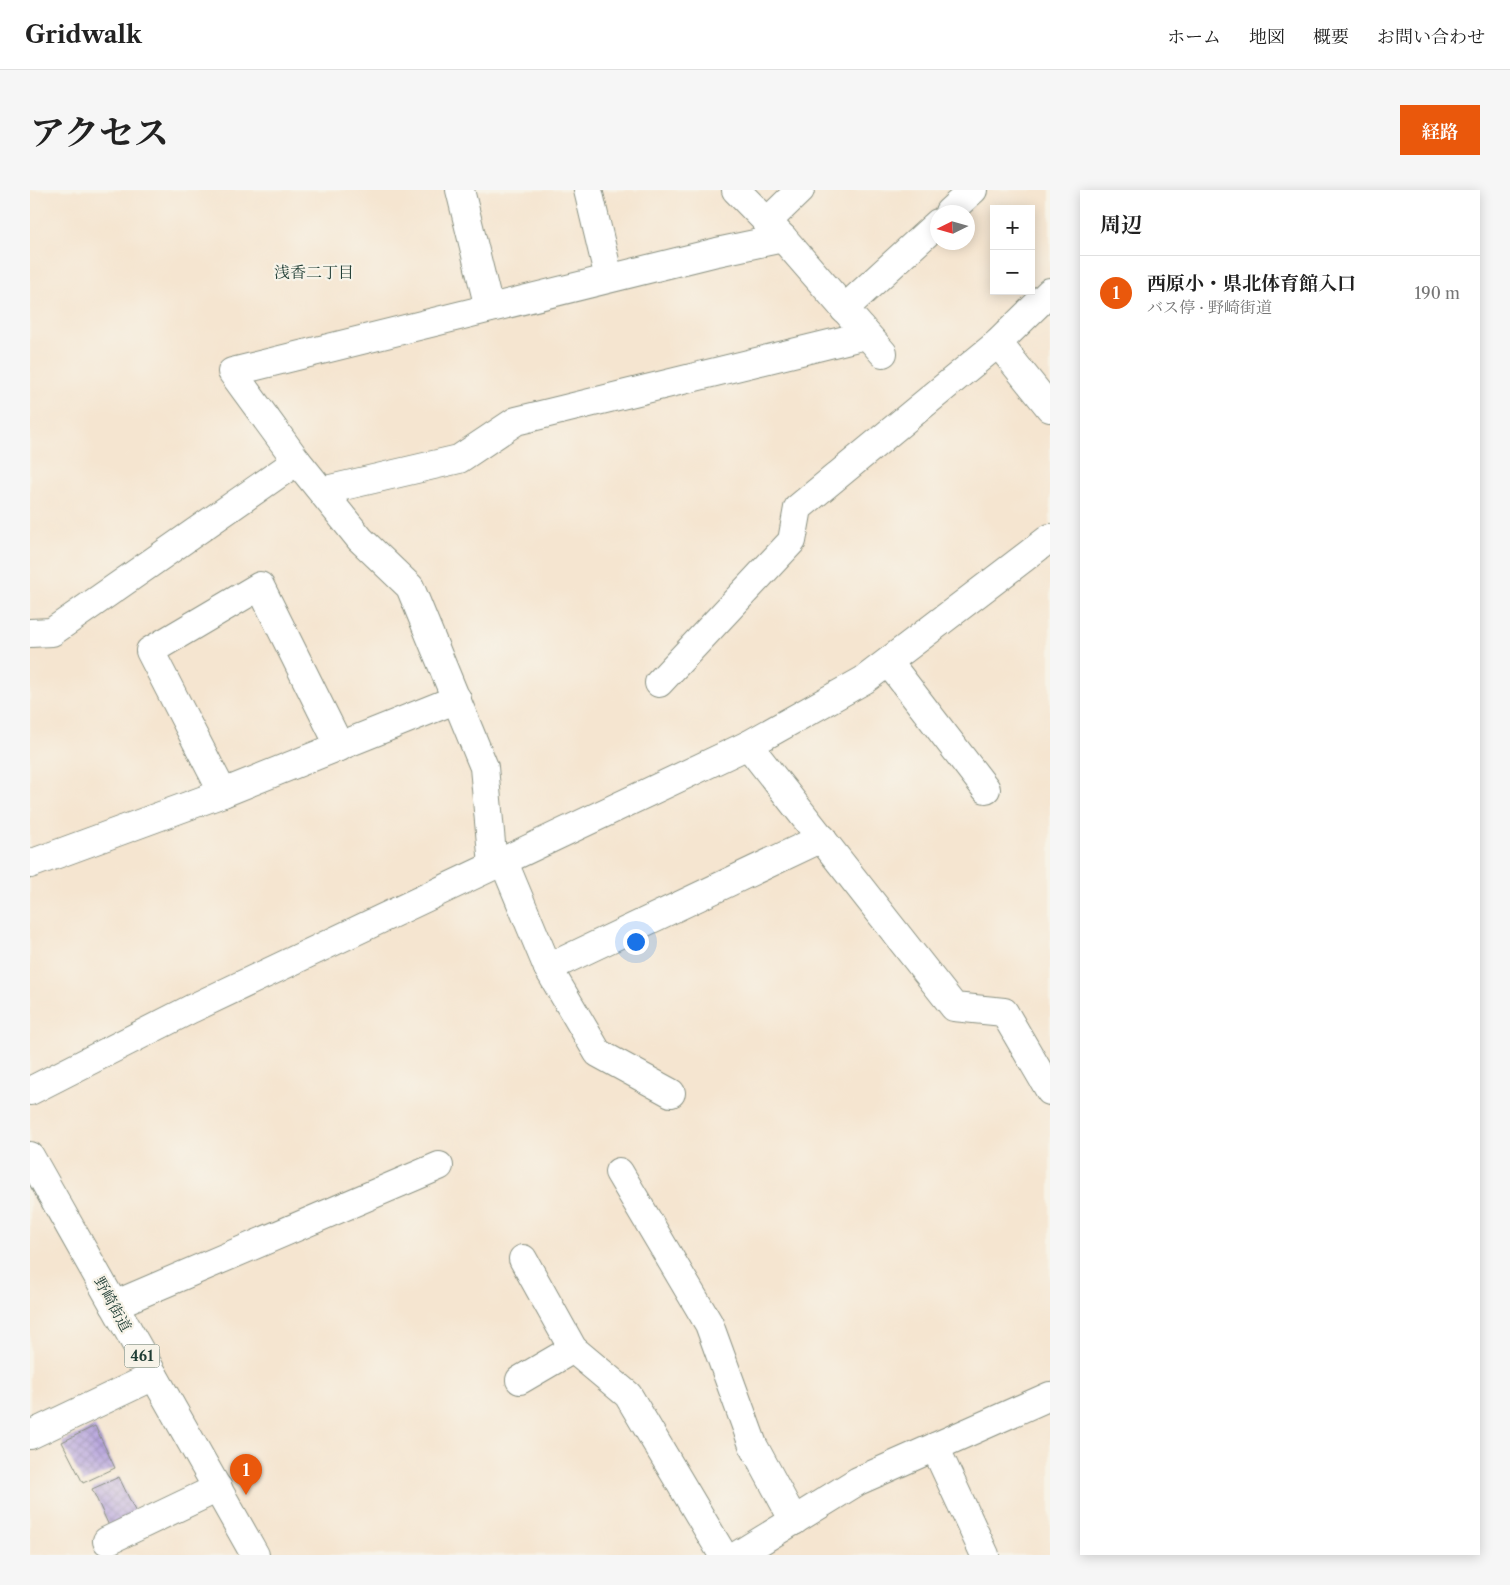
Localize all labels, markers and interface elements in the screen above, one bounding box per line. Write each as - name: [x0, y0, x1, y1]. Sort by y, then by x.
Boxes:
- text: Gridwalk: [25, 20, 142, 49]
- text: ホーム: [1167, 26, 1221, 48]
- text: 地図: [1249, 26, 1285, 48]
- text: 概要: [1313, 26, 1349, 48]
- text: お問い合わせ: [1377, 26, 1485, 48]
- button: 経路: [1400, 105, 1480, 155]
- text: アクセス: [30, 111, 169, 154]
- north arrow: [930, 205, 975, 250]
- map controls: [990, 205, 1035, 295]
- button: +: [990, 205, 1035, 250]
- text: 周辺: [1100, 212, 1142, 237]
- button: −: [990, 250, 1035, 295]
- district label: 浅香二丁目: [274, 262, 354, 282]
- text: 西原小・県北体育館入口: [1147, 272, 1356, 295]
- text: 1: [1112, 283, 1120, 303]
- text: 190 m: [1415, 283, 1460, 303]
- text: バス停 · 野崎街道: [1147, 297, 1272, 317]
- your location: [623, 929, 649, 955]
- street label: 野崎街道: [90, 1273, 136, 1335]
- road number: 461: [124, 1344, 160, 1368]
- pin: 1: [230, 1454, 262, 1495]

